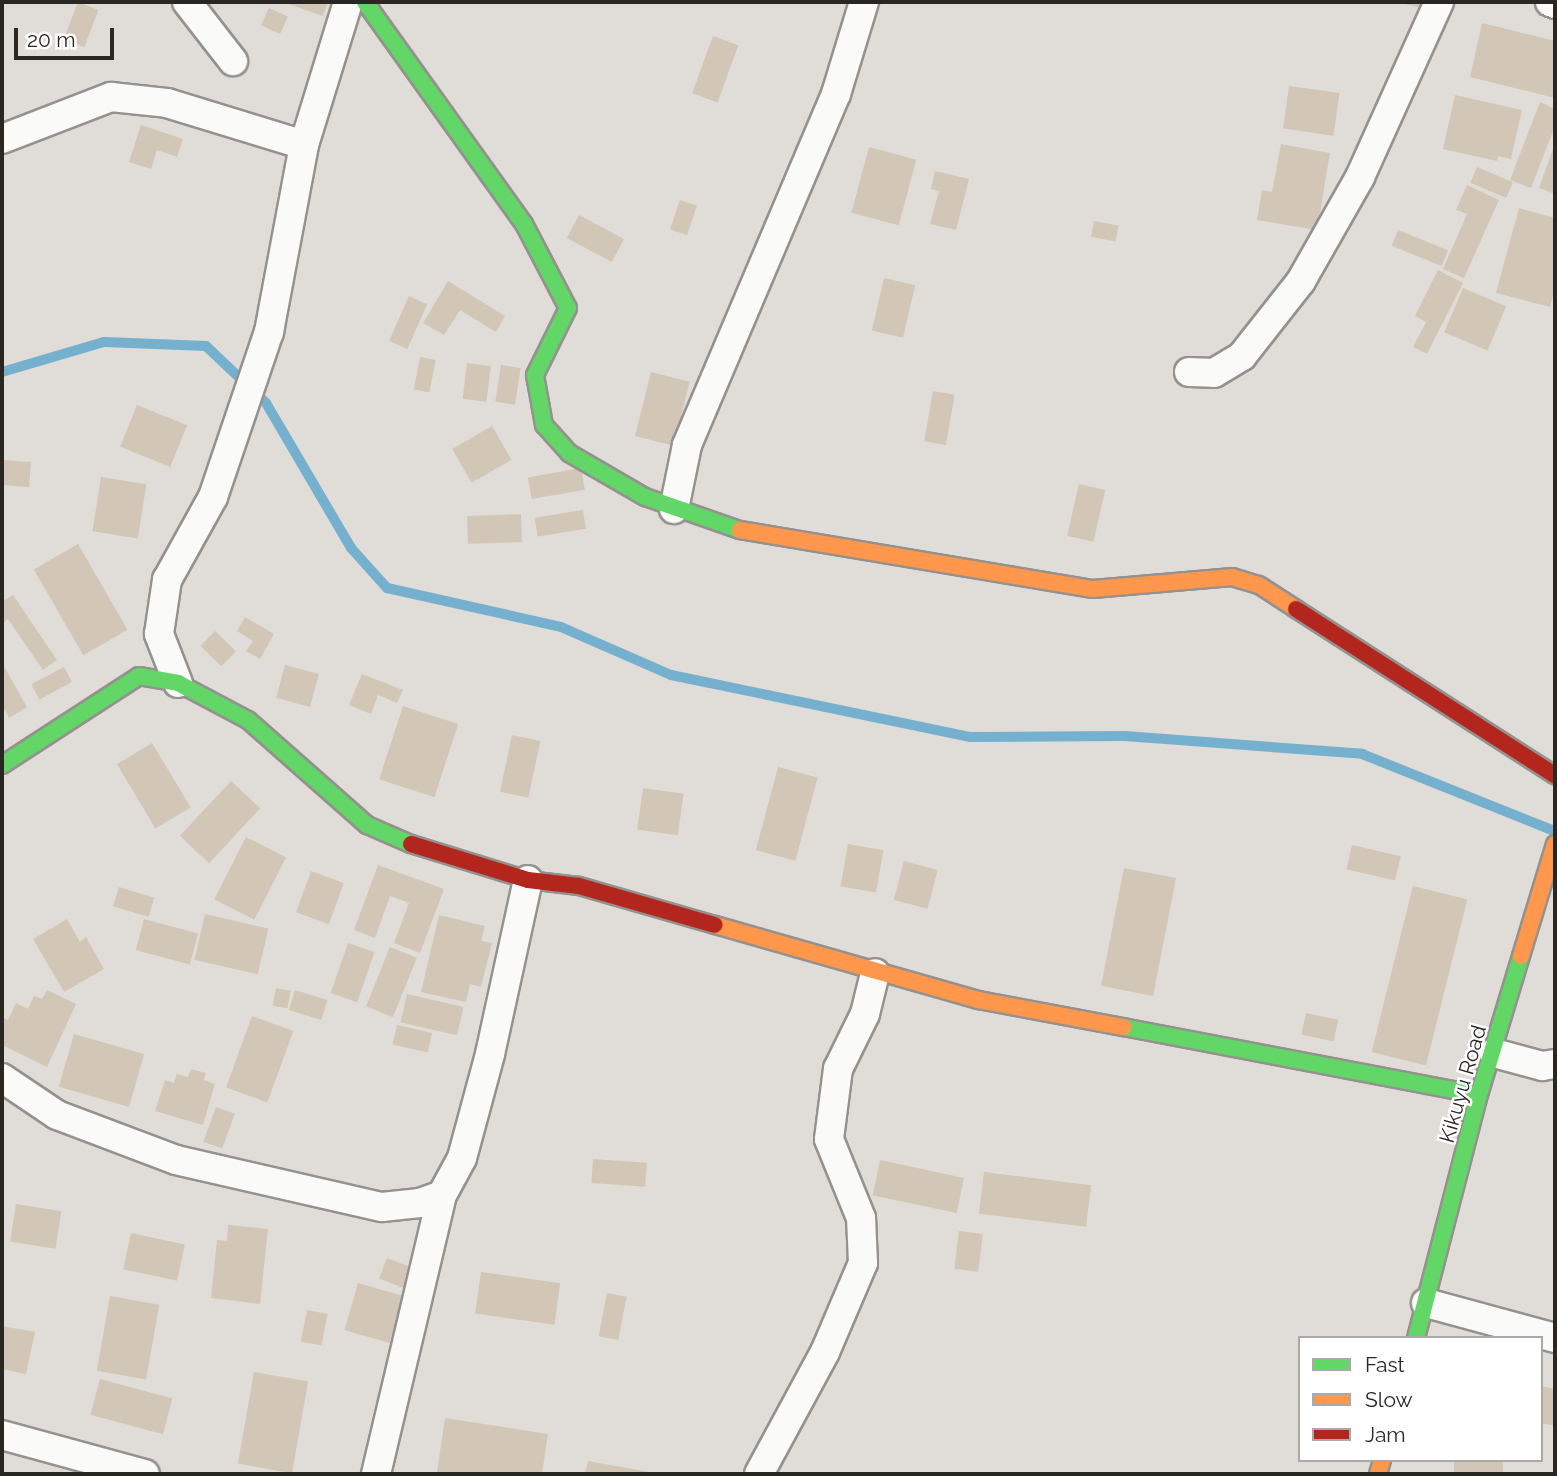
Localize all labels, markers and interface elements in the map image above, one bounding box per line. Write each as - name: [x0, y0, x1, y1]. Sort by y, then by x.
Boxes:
- scale bar: [18, 14, 117, 58]
- text: 20 m: [27, 27, 75, 52]
- street label: Kikuyu Road: [1434, 1022, 1492, 1146]
- legend: [1298, 1336, 1543, 1462]
- text: Fast: [1365, 1352, 1405, 1377]
- text: Slow: [1365, 1387, 1413, 1412]
- text: Jam: [1365, 1422, 1406, 1447]

